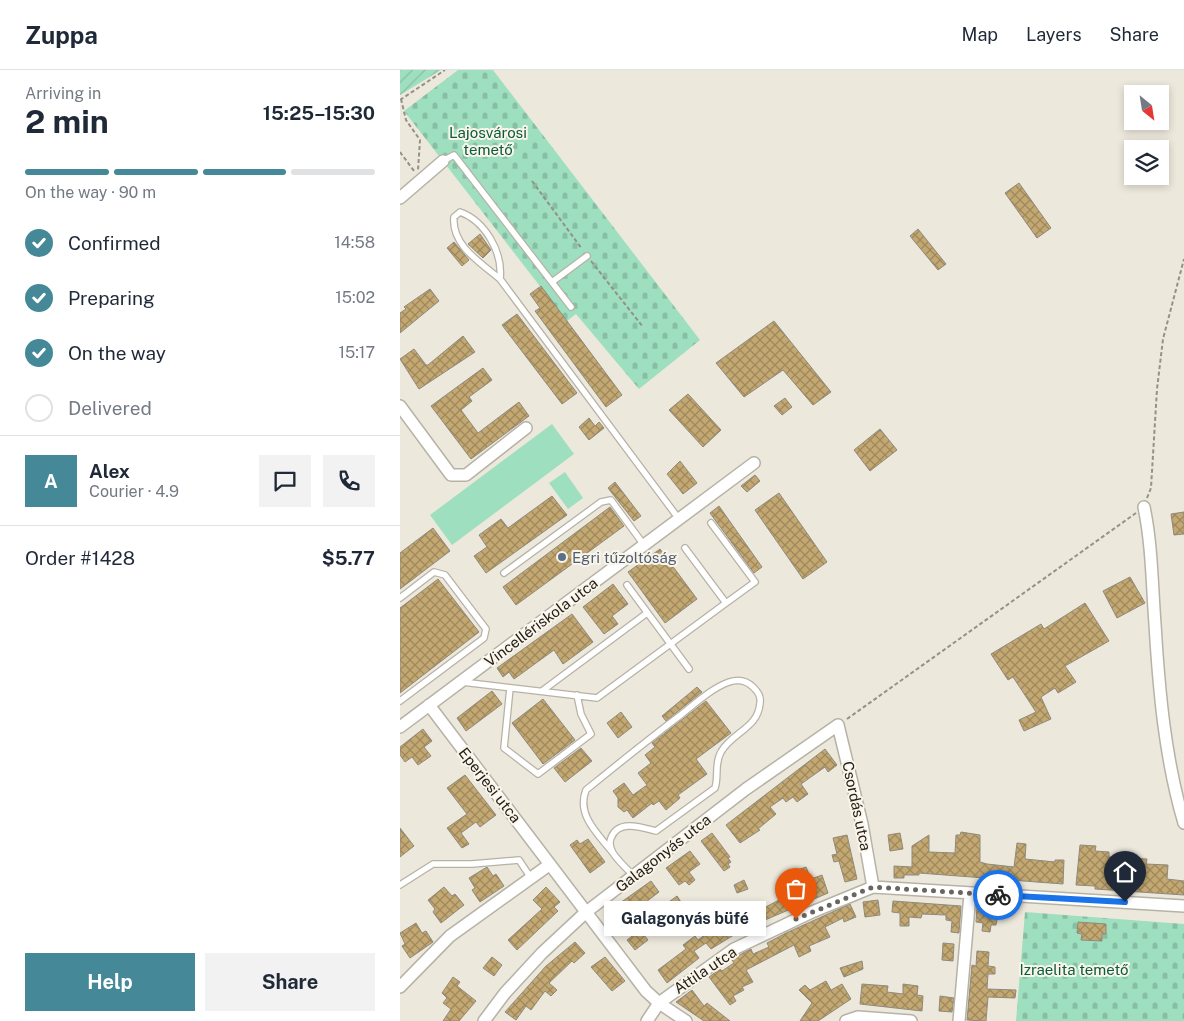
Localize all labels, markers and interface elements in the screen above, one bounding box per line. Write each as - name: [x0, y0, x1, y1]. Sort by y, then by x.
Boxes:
- text: Zuppa: [25, 21, 98, 49]
- text: Map: [962, 24, 998, 45]
- text: Layers: [1026, 24, 1082, 45]
- text: Share: [1110, 24, 1159, 45]
- text: Arriving in: [25, 84, 101, 103]
- north arrow: [1124, 85, 1169, 130]
- map controls: [1124, 85, 1169, 185]
- text: 15:25–15:30: [263, 102, 375, 124]
- text: 2 min: [25, 103, 109, 140]
- park label: Lajosvárosi temető: [449, 124, 527, 158]
- button: layers: [1124, 140, 1169, 185]
- text: On the way · 90 m: [25, 183, 156, 202]
- icon: check: [25, 229, 53, 257]
- text: Confirmed: [68, 232, 161, 254]
- text: 14:58: [334, 233, 375, 252]
- icon: check: [25, 284, 53, 312]
- text: Preparing: [68, 287, 155, 309]
- text: 15:02: [335, 288, 375, 307]
- icon: check: [25, 339, 53, 367]
- text: On the way: [68, 342, 166, 364]
- text: 15:17: [339, 343, 375, 362]
- text: Delivered: [68, 397, 152, 419]
- button: chat: [259, 455, 311, 507]
- button: phone: [323, 455, 375, 507]
- text: Alex: [89, 460, 130, 482]
- text: A: [44, 470, 58, 492]
- text: Courier · 4.9: [89, 482, 179, 501]
- text: Order #1428: [25, 547, 135, 569]
- text: $5.77: [322, 547, 375, 569]
- place label: Egri tűzoltóság: [572, 549, 677, 566]
- marker: Egri tűzoltóság: [556, 551, 568, 563]
- street label: Vincellériskola utca: [481, 574, 601, 670]
- street label: Eperjesi utca: [455, 744, 525, 826]
- street label: Csordás utca: [839, 760, 875, 852]
- street label: Galagonyás utca: [612, 811, 714, 895]
- pin: [1104, 851, 1146, 902]
- icon: home: [1111, 858, 1139, 886]
- pin: [775, 868, 817, 919]
- courier: [973, 870, 1023, 920]
- icon: bag: [782, 875, 810, 903]
- icon: bike: [984, 881, 1012, 909]
- callout: Galagonyás büfé: [604, 902, 766, 936]
- text: Galagonyás büfé: [621, 909, 749, 928]
- street label: Attila utca: [671, 943, 739, 997]
- button: Help: [25, 953, 195, 1011]
- button: Share: [205, 953, 375, 1011]
- park label: Izraelita temető: [1019, 961, 1129, 978]

